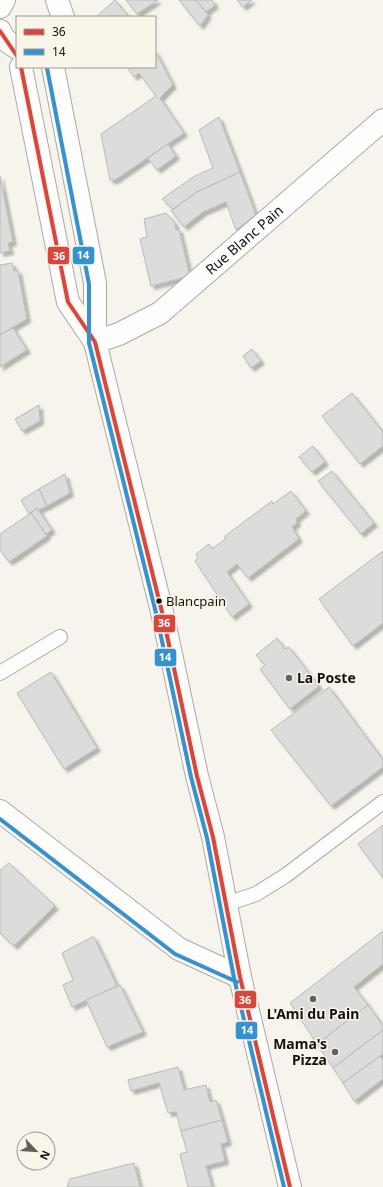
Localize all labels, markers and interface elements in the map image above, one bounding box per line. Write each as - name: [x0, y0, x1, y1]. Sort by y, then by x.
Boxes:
- legend: [16, 16, 156, 68]
- text: 36: [52, 23, 66, 40]
- text: 14: [52, 43, 66, 60]
- street label: Rue Blanc Pain: [201, 201, 287, 279]
- line badge: 36: [47, 246, 70, 265]
- line badge: 14: [72, 246, 95, 265]
- text: 14: [77, 247, 90, 262]
- text: 36: [53, 248, 65, 263]
- place label: Blancpain: [166, 592, 226, 610]
- marker: Blancpain: [154, 596, 164, 606]
- line badge: 36: [153, 614, 176, 633]
- text: 36: [158, 615, 170, 630]
- line badge: 14: [154, 648, 177, 667]
- text: 14: [159, 649, 172, 664]
- place label: La Poste: [297, 668, 356, 687]
- marker: La Poste: [284, 673, 294, 683]
- line badge: 36: [234, 990, 257, 1009]
- text: 36: [239, 992, 251, 1007]
- marker: L'Ami du Pain: [308, 994, 318, 1004]
- place label: L'Ami du Pain: [267, 1004, 359, 1023]
- line badge: 14: [235, 1021, 258, 1040]
- text: 14: [241, 1022, 254, 1037]
- place label: Mama's Pizza: [273, 1034, 327, 1069]
- marker: Mama's Pizza: [330, 1047, 340, 1057]
- north arrow: [16, 1131, 56, 1171]
- text: N: [37, 1148, 54, 1163]

